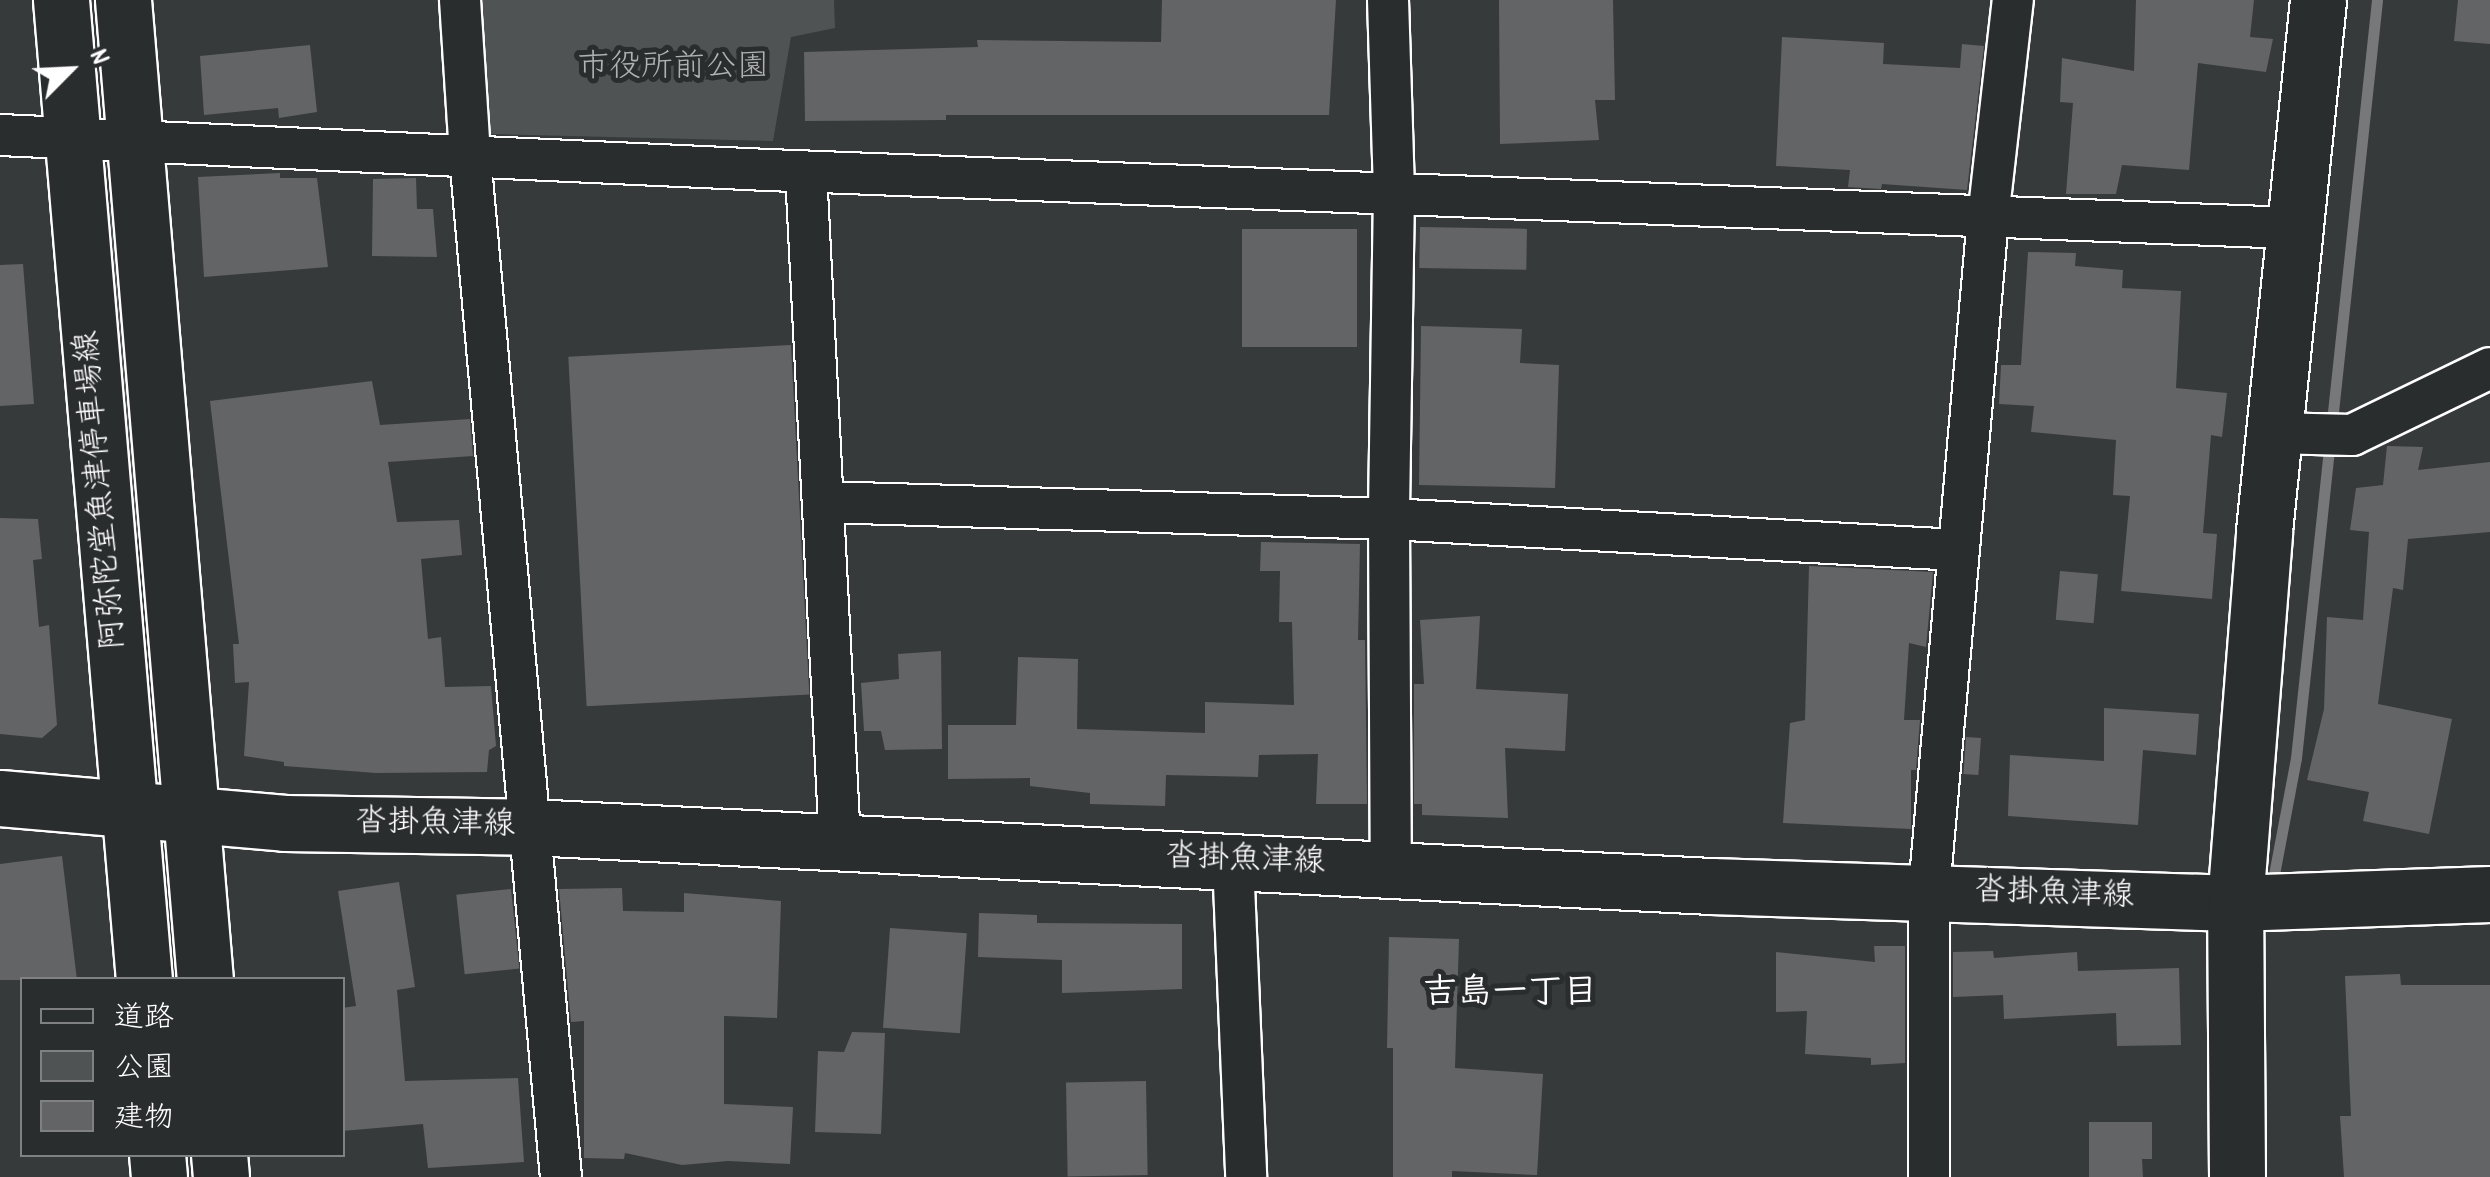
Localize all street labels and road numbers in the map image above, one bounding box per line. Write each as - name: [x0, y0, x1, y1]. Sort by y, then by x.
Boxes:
- street label: 阿弥陀堂魚津停車場線: [70, 329, 136, 651]
- street label: 沓掛魚津線: [355, 805, 515, 847]
- street label: 沓掛魚津線: [1164, 840, 1326, 884]
- street label: 沓掛魚津線: [1973, 874, 2135, 918]

